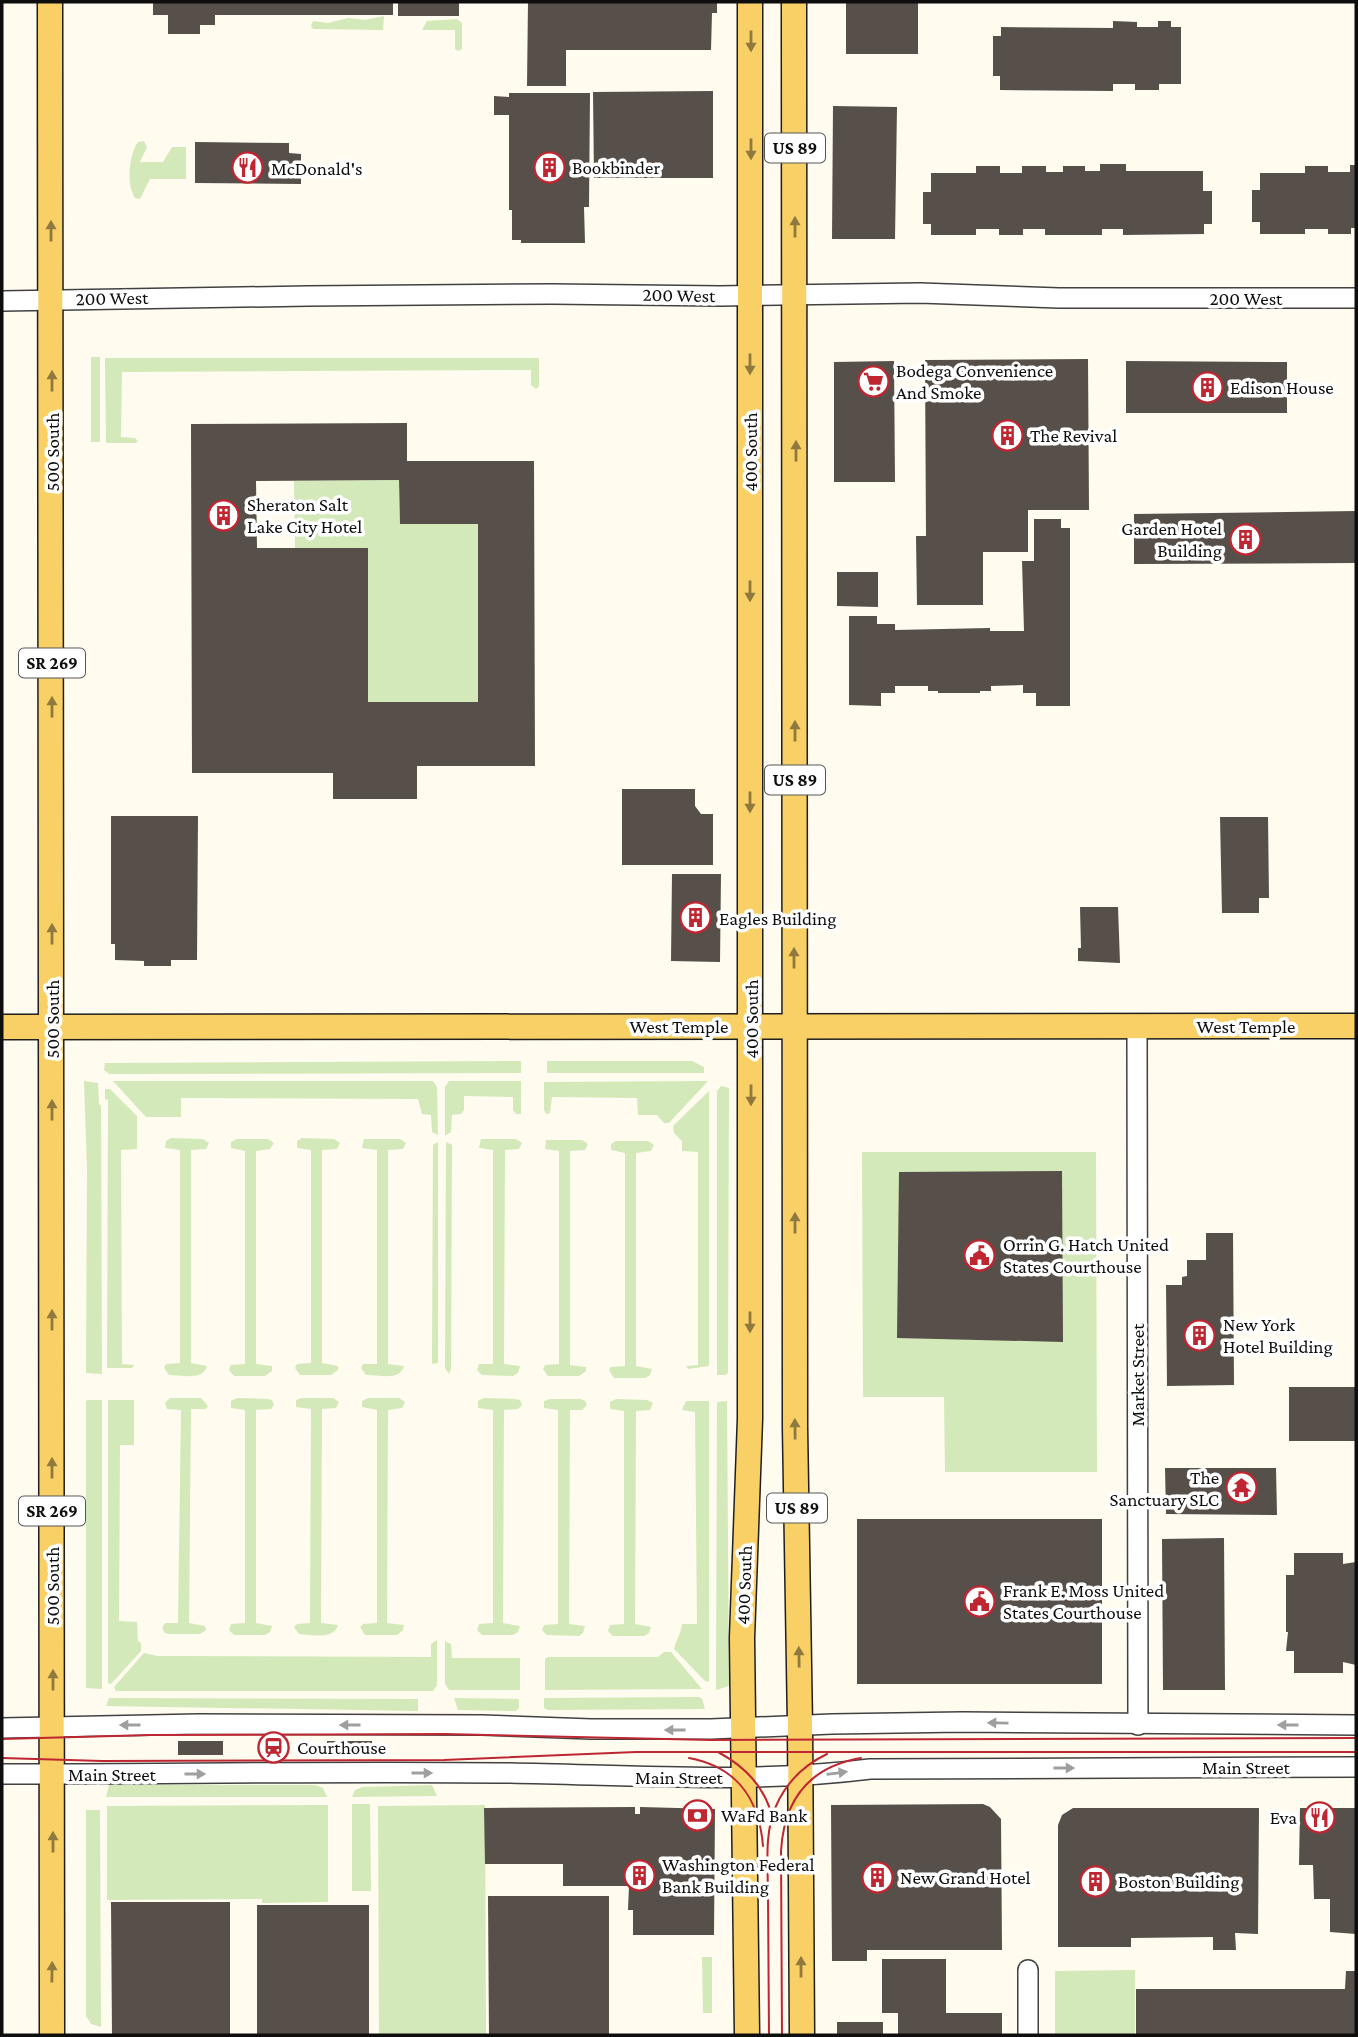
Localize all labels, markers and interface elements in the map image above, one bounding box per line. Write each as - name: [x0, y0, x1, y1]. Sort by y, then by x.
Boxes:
- one-way arrow: [745, 31, 756, 53]
- road number: US 89: [765, 134, 825, 162]
- one-way arrow: [745, 138, 756, 160]
- building icon: Bookbinder: [532, 150, 566, 184]
- restaurant icon: McDonald's: [231, 151, 265, 185]
- place label: Bookbinder: [572, 157, 660, 178]
- place label: McDonald's: [271, 158, 363, 179]
- one-way arrow: [789, 215, 801, 237]
- one-way arrow: [45, 220, 57, 242]
- street label: 200 West: [642, 284, 716, 306]
- street label: 200 West: [75, 287, 149, 309]
- street label: 200 West: [1210, 288, 1283, 309]
- one-way arrow: [744, 353, 756, 375]
- place label: Bodega Convenience And Smoke: [896, 360, 1053, 403]
- supermarket icon: Bodega Convenience And Smoke: [856, 364, 890, 398]
- one-way arrow: [46, 370, 58, 392]
- building icon: Edison House: [1190, 370, 1224, 404]
- place label: Edison House: [1230, 377, 1334, 398]
- street label: 400 South: [740, 412, 761, 492]
- street label: 500 South: [42, 413, 63, 491]
- building icon: The Revival: [990, 418, 1024, 452]
- place label: The Revival: [1030, 425, 1117, 446]
- one-way arrow: [790, 440, 802, 462]
- place label: Sheraton Salt Lake City Hotel: [247, 494, 362, 537]
- building icon: Sheraton Salt Lake City Hotel: [207, 498, 241, 532]
- place label: Garden Hotel Building: [1121, 518, 1222, 561]
- building icon: Garden Hotel Building: [1228, 522, 1262, 556]
- one-way arrow: [744, 581, 756, 603]
- road number: SR 269: [19, 648, 85, 678]
- one-way arrow: [46, 696, 58, 718]
- one-way arrow: [789, 719, 801, 741]
- road number: US 89: [765, 766, 825, 794]
- one-way arrow: [744, 791, 756, 813]
- building icon: Eagles Building: [679, 901, 713, 935]
- place label: Eagles Building: [719, 908, 836, 929]
- one-way arrow: [46, 923, 58, 945]
- one-way arrow: [788, 947, 800, 969]
- street label: 400 South: [741, 979, 762, 1059]
- street label: 500 South: [42, 980, 63, 1058]
- street label: West Temple: [630, 1016, 728, 1037]
- street label: West Temple: [1197, 1016, 1295, 1037]
- one-way arrow: [745, 1084, 757, 1106]
- one-way arrow: [46, 1099, 58, 1121]
- one-way arrow: [789, 1212, 801, 1234]
- place label: Orrin G. Hatch United States Courthouse: [1003, 1234, 1169, 1277]
- public building icon: Orrin G. Hatch United States Courthouse: [963, 1238, 997, 1272]
- one-way arrow: [46, 1308, 58, 1330]
- one-way arrow: [744, 1311, 756, 1333]
- place label: New York Hotel Building: [1223, 1314, 1333, 1357]
- building icon: New York Hotel Building: [1183, 1318, 1217, 1352]
- street label: Market Street: [1127, 1323, 1148, 1426]
- one-way arrow: [789, 1418, 801, 1440]
- one-way arrow: [46, 1456, 58, 1478]
- place label: The Sanctuary SLC: [1109, 1467, 1219, 1510]
- temple icon: The Sanctuary SLC: [1225, 1471, 1259, 1505]
- road number: US 89: [767, 1493, 827, 1522]
- road number: SR 269: [19, 1496, 85, 1526]
- street label: 400 South: [732, 1545, 756, 1625]
- street label: 500 South: [42, 1547, 63, 1625]
- place label: Frank E. Moss United States Courthouse: [1003, 1580, 1164, 1623]
- public building icon: Frank E. Moss United States Courthouse: [963, 1584, 997, 1618]
- one-way arrow: [793, 1646, 805, 1668]
- one-way arrow: [47, 1669, 59, 1691]
- one-way arrow: [987, 1717, 1009, 1729]
- one-way arrow: [119, 1719, 141, 1731]
- one-way arrow: [338, 1719, 360, 1731]
- one-way arrow: [1277, 1719, 1299, 1731]
- one-way arrow: [664, 1724, 686, 1735]
- station icon: Courthouse: [257, 1730, 291, 1764]
- place label: Courthouse: [297, 1737, 386, 1758]
- street label: Main Street: [1202, 1757, 1291, 1778]
- one-way arrow: [1054, 1762, 1076, 1773]
- street label: Main Street: [68, 1764, 157, 1785]
- one-way arrow: [411, 1767, 433, 1779]
- street label: Main Street: [635, 1767, 724, 1788]
- one-way arrow: [826, 1767, 848, 1778]
- one-way arrow: [184, 1768, 206, 1780]
- bank icon: WaFd Bank: [681, 1798, 715, 1832]
- restaurant icon: Eva: [1303, 1800, 1337, 1834]
- place label: WaFd Bank: [721, 1805, 808, 1826]
- place label: Eva: [1270, 1807, 1297, 1828]
- one-way arrow: [47, 1831, 59, 1853]
- place label: Washington Federal Bank Building: [662, 1854, 815, 1897]
- building icon: Washington Federal Bank Building: [622, 1858, 656, 1892]
- building icon: New Grand Hotel: [860, 1860, 894, 1894]
- building icon: Boston Building: [1078, 1864, 1112, 1898]
- place label: New Grand Hotel: [900, 1867, 1031, 1888]
- place label: Boston Building: [1118, 1871, 1239, 1892]
- one-way arrow: [795, 1956, 807, 1978]
- one-way arrow: [46, 1961, 58, 1983]

